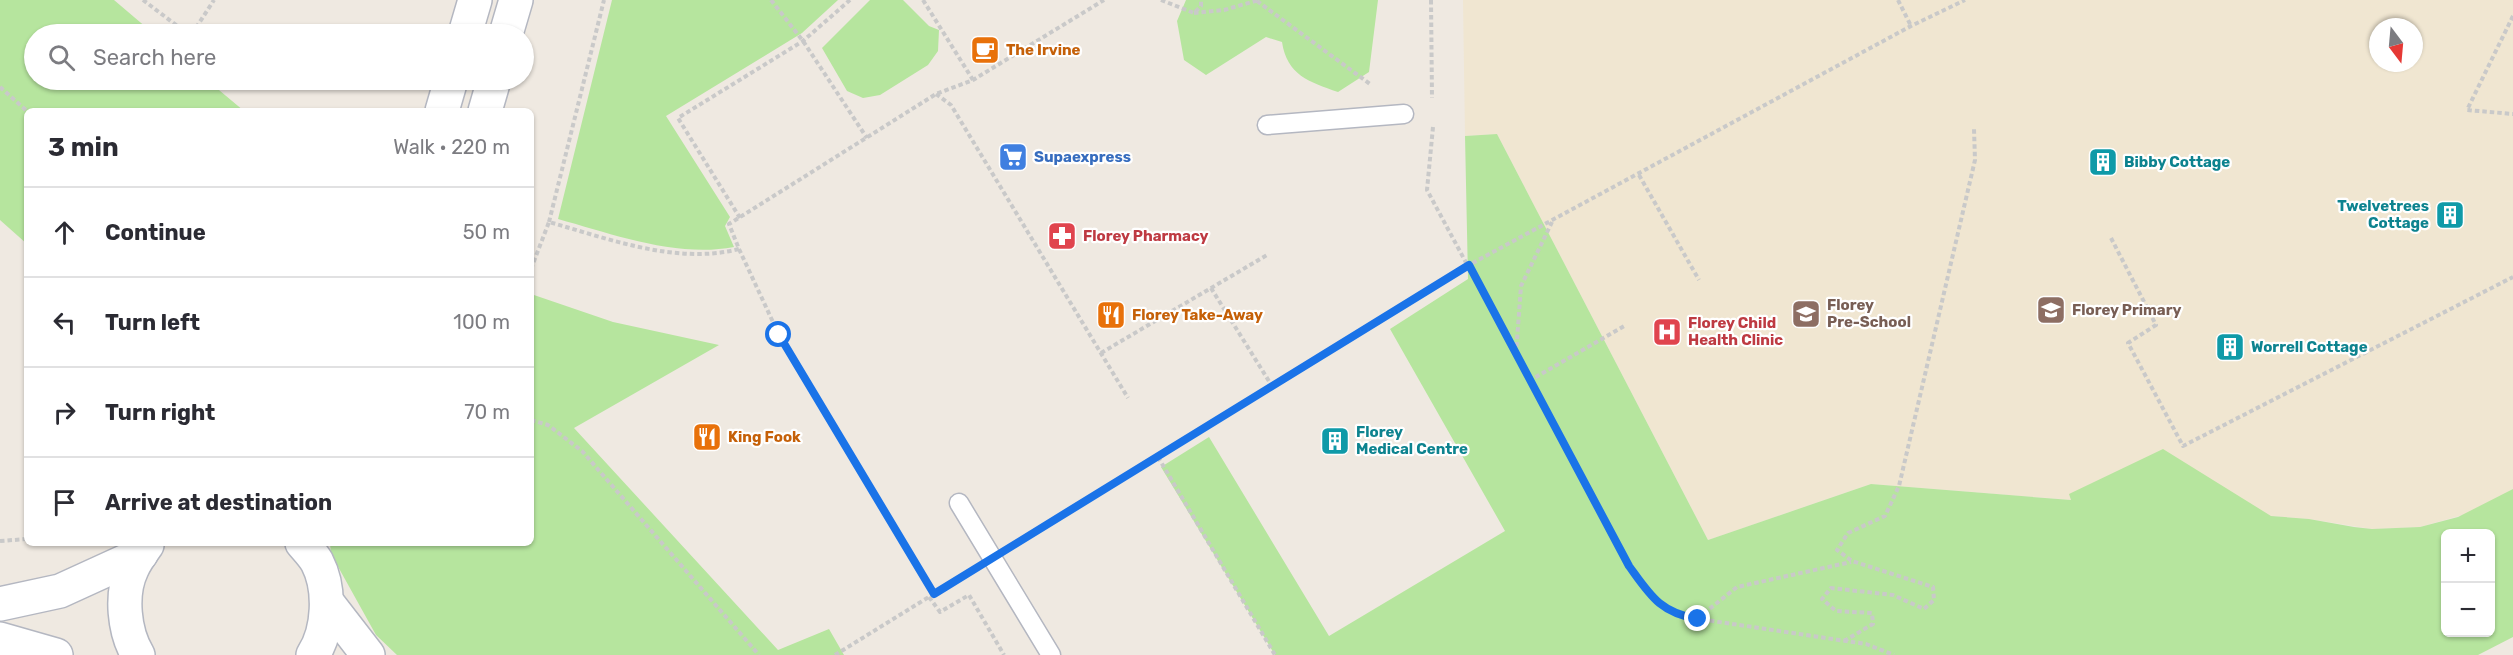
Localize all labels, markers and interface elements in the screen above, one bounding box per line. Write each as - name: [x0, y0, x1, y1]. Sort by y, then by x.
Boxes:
- north arrow: [2369, 18, 2423, 72]
- search box: [24, 24, 534, 90]
- cafe icon: The Irvine: [969, 34, 1001, 66]
- icon: search: [45, 41, 78, 74]
- place label: The Irvine: [1006, 41, 1081, 59]
- text: Search here: [93, 44, 216, 71]
- text: 3 min: [48, 132, 119, 163]
- text: Walk · 220 m: [393, 135, 510, 159]
- supermarket icon: Supaexpress: [997, 141, 1029, 173]
- building icon: Bibby Cottage: [2087, 146, 2119, 178]
- place label: Supaexpress: [1034, 148, 1131, 166]
- place label: Bibby Cottage: [2124, 153, 2230, 171]
- place label: Twelvetrees Cottage: [2337, 197, 2429, 232]
- building icon: Twelvetrees Cottage: [2434, 199, 2466, 231]
- icon: ahead: [48, 216, 81, 249]
- text: Continue: [105, 219, 206, 246]
- text: 50 m: [463, 220, 510, 244]
- pharmacy icon: Florey Pharmacy: [1046, 220, 1078, 252]
- place label: Florey Pharmacy: [1083, 227, 1209, 245]
- school or university icon: Florey Primary: [2035, 294, 2067, 326]
- place label: Florey Pre-School: [1827, 296, 1911, 331]
- school or university icon: Florey Pre-School: [1790, 298, 1822, 330]
- restaurant icon: Florey Take-Away: [1095, 299, 1127, 331]
- place label: Florey Primary: [2072, 301, 2181, 319]
- icon: left: [48, 306, 81, 339]
- place label: Florey Take-Away: [1132, 306, 1263, 324]
- text: Turn left: [105, 309, 200, 336]
- text: 100 m: [453, 310, 510, 334]
- place label: Florey Child Health Clinic: [1688, 314, 1783, 349]
- hospital icon: Florey Child Health Clinic: [1651, 316, 1683, 348]
- route start: [765, 321, 791, 347]
- building icon: Worrell Cottage: [2214, 331, 2246, 363]
- place label: Worrell Cottage: [2251, 338, 2368, 356]
- icon: right: [48, 396, 81, 429]
- text: Turn right: [105, 399, 215, 426]
- text: 70 m: [464, 400, 510, 424]
- restaurant icon: King Fook: [691, 421, 723, 453]
- place label: Florey Medical Centre: [1356, 423, 1468, 458]
- building icon: Florey Medical Centre: [1319, 425, 1351, 457]
- place label: King Fook: [728, 428, 801, 446]
- icon: arrive: [48, 486, 81, 519]
- text: Arrive at destination: [105, 489, 332, 516]
- map controls: [2441, 529, 2495, 637]
- button: +: [2441, 529, 2495, 583]
- button: −: [2441, 583, 2495, 637]
- route end: [1684, 605, 1710, 631]

